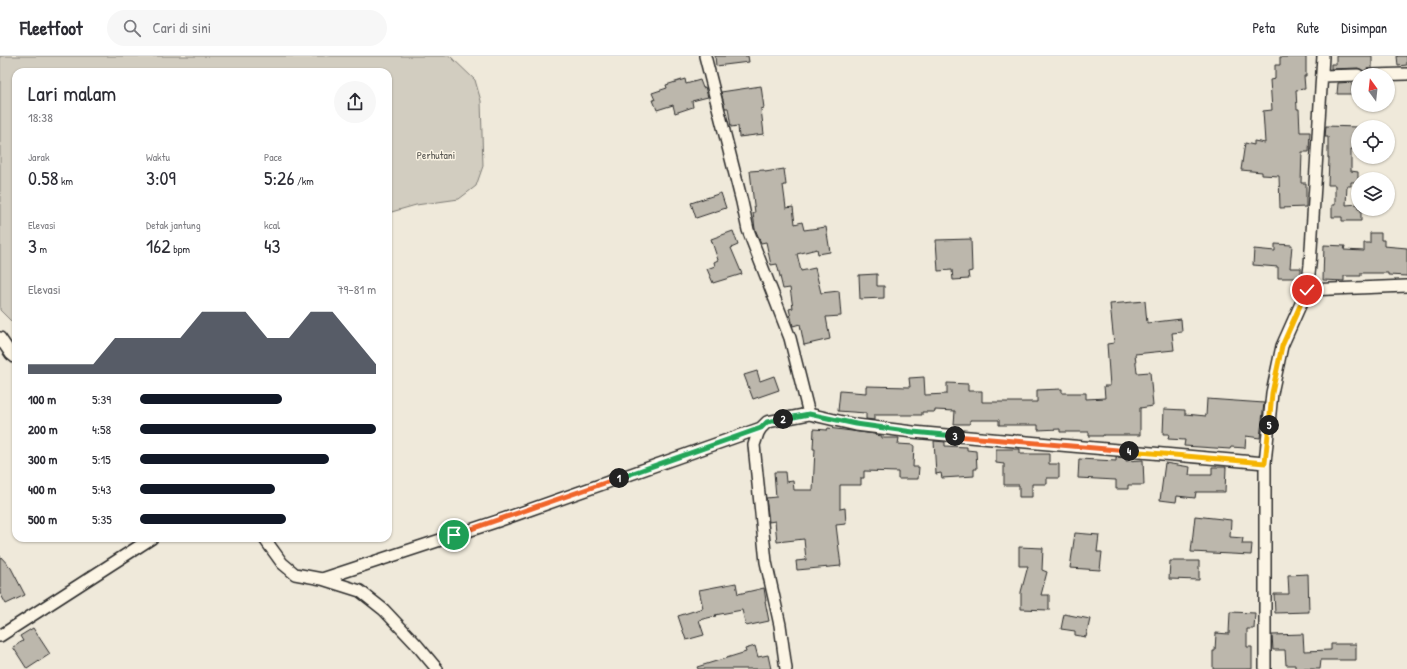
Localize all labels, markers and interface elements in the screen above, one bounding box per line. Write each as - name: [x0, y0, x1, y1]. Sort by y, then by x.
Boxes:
- search box: [107, 10, 387, 46]
- text: Fleetfoot: [20, 15, 83, 41]
- icon: search: [121, 17, 143, 39]
- text: Cari di sini: [153, 17, 211, 38]
- text: Peta: [1252, 18, 1275, 37]
- text: Rute: [1297, 18, 1319, 37]
- text: Disimpan: [1341, 18, 1387, 37]
- north arrow: [1351, 68, 1395, 112]
- map controls: [1351, 68, 1395, 216]
- text: Lari malam: [28, 78, 116, 108]
- button: share: [334, 81, 376, 123]
- text: 18:38: [28, 108, 53, 126]
- button: locate: [1351, 120, 1395, 164]
- park label: Perhutani: [417, 148, 455, 162]
- text: Jarak: [28, 150, 50, 164]
- text: Waktu: [146, 150, 170, 164]
- text: Pace: [264, 150, 282, 164]
- text: 0.58: [28, 164, 58, 191]
- text: 3:09: [146, 164, 176, 191]
- text: 5:26: [264, 164, 294, 191]
- button: layers: [1351, 172, 1395, 216]
- text: km: [58, 174, 73, 188]
- text: /km: [294, 174, 314, 188]
- text: Elevasi: [28, 218, 56, 232]
- text: Detak jantung: [146, 218, 201, 232]
- text: kcal: [264, 218, 280, 232]
- text: 3: [28, 232, 37, 259]
- text: 162: [146, 232, 171, 259]
- text: 43: [264, 232, 280, 259]
- text: m: [37, 242, 47, 256]
- text: bpm: [171, 242, 190, 256]
- pin: [1290, 273, 1324, 307]
- icon: check: [1296, 279, 1318, 301]
- text: Elevasi: [28, 280, 61, 298]
- text: 79–81 m: [337, 280, 376, 298]
- text: 100 m: [28, 390, 56, 408]
- text: 5:39: [92, 390, 111, 408]
- pin: 2: [773, 409, 793, 429]
- text: 2: [780, 412, 786, 426]
- pin: 5: [1259, 415, 1279, 435]
- text: 5: [1267, 418, 1271, 432]
- text: 200 m: [28, 420, 58, 438]
- text: 4:58: [92, 420, 111, 438]
- pin: 3: [945, 426, 965, 446]
- text: 3: [953, 429, 957, 443]
- pin: 4: [1119, 441, 1139, 461]
- text: 4: [1127, 444, 1131, 458]
- text: 300 m: [28, 450, 57, 468]
- text: 5:15: [92, 450, 111, 468]
- pin: 1: [609, 468, 629, 488]
- text: 1: [617, 471, 621, 485]
- text: 400 m: [28, 480, 56, 498]
- text: 5:43: [92, 480, 111, 498]
- text: 500 m: [28, 510, 57, 528]
- text: 5:35: [92, 510, 112, 528]
- pin: [437, 518, 471, 552]
- icon: arrive: [443, 524, 465, 546]

